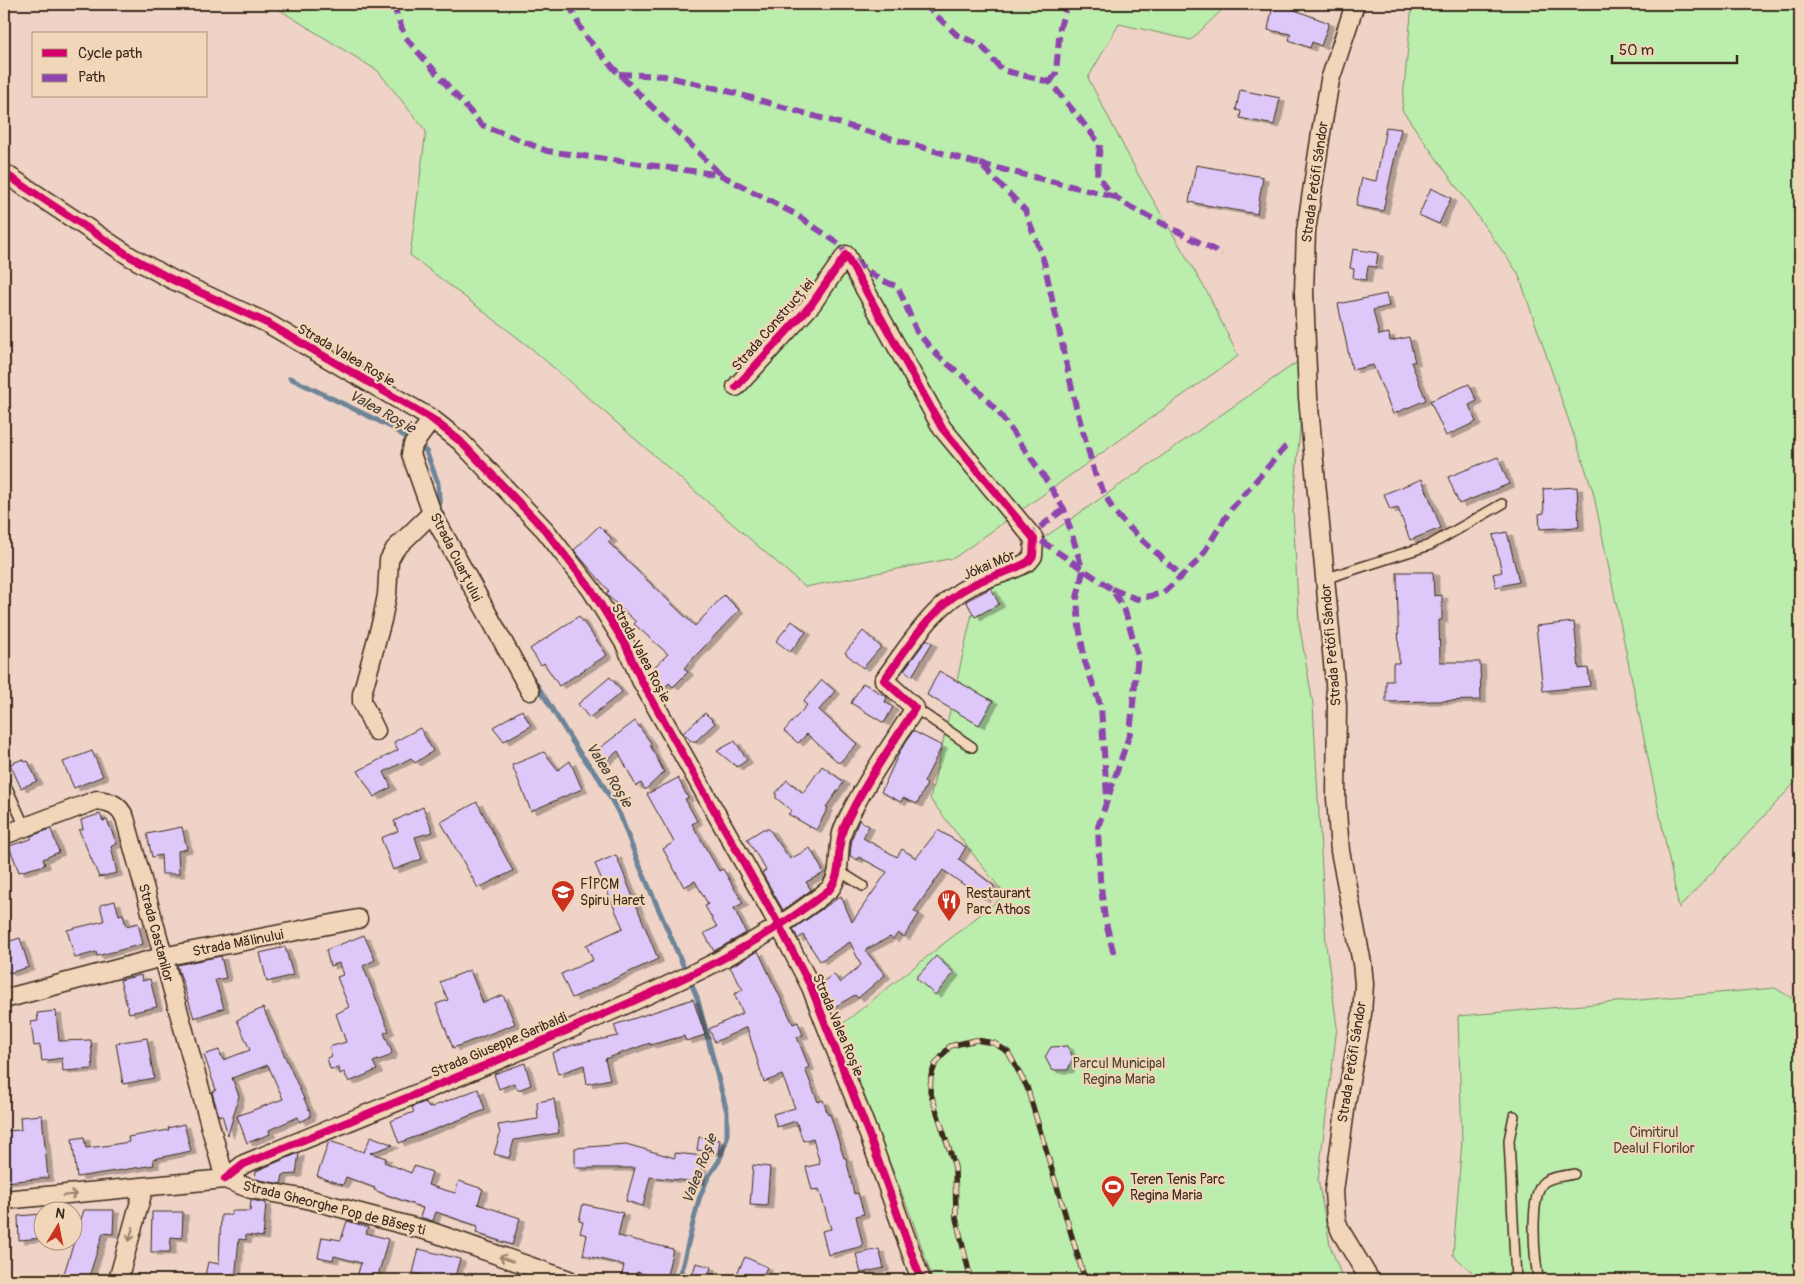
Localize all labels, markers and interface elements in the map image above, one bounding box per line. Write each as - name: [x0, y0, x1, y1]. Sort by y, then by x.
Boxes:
- legend: [32, 32, 208, 98]
- scale bar: [1612, 32, 1736, 64]
- text: 50 m: [1619, 41, 1654, 60]
- text: Cycle path: [78, 44, 142, 63]
- text: Path: [78, 68, 105, 87]
- street label: Strada Petőfi Sándor: [1298, 120, 1332, 244]
- street label: Strada Construcției: [728, 275, 818, 375]
- street label: Strada Valea Roșie: [294, 320, 398, 390]
- water label: Valea Roșie: [345, 386, 420, 439]
- street label: Strada Cuarțului: [426, 510, 486, 605]
- street label: Jókai Mór: [960, 546, 1018, 584]
- street label: Strada Petőfi Sándor: [1317, 583, 1345, 707]
- street label: Strada Valea Roșie: [608, 601, 674, 706]
- water label: Valea Roșie: [582, 739, 637, 812]
- place label: FÎPCM Spiru Haret: [580, 876, 645, 909]
- school or university icon: FÎPCM Spiru Haret: [550, 879, 576, 913]
- street label: Strada Castanilor: [135, 882, 177, 984]
- place label: Restaurant Parc Athos: [966, 885, 1031, 918]
- restaurant icon: Restaurant Parc Athos: [936, 888, 962, 922]
- street label: Strada Mălinului: [191, 926, 286, 960]
- street label: Strada Valea Roșie: [809, 971, 867, 1079]
- street label: Strada Petőfi Sándor: [1334, 1000, 1370, 1124]
- street label: Strada Giuseppe Garibaldi: [428, 1008, 570, 1081]
- park label: Parcul Municipal Regina Maria: [1073, 1055, 1165, 1088]
- park label: Cimitirul Dealul Florilor: [1613, 1124, 1695, 1157]
- water label: Valea Roșie: [678, 1130, 723, 1206]
- place label: Teren Tenis Parc Regina Maria: [1130, 1171, 1225, 1204]
- sports icon: Teren Tenis Parc Regina Maria: [1100, 1174, 1126, 1208]
- street label: Strada Gheorghe Pop de Băsești: [241, 1177, 428, 1239]
- one-way arrow: [62, 1190, 78, 1200]
- north arrow: [32, 1202, 82, 1252]
- text: N: [54, 1204, 66, 1223]
- one-way arrow: [126, 1225, 136, 1241]
- one-way arrow: [499, 1254, 515, 1263]

